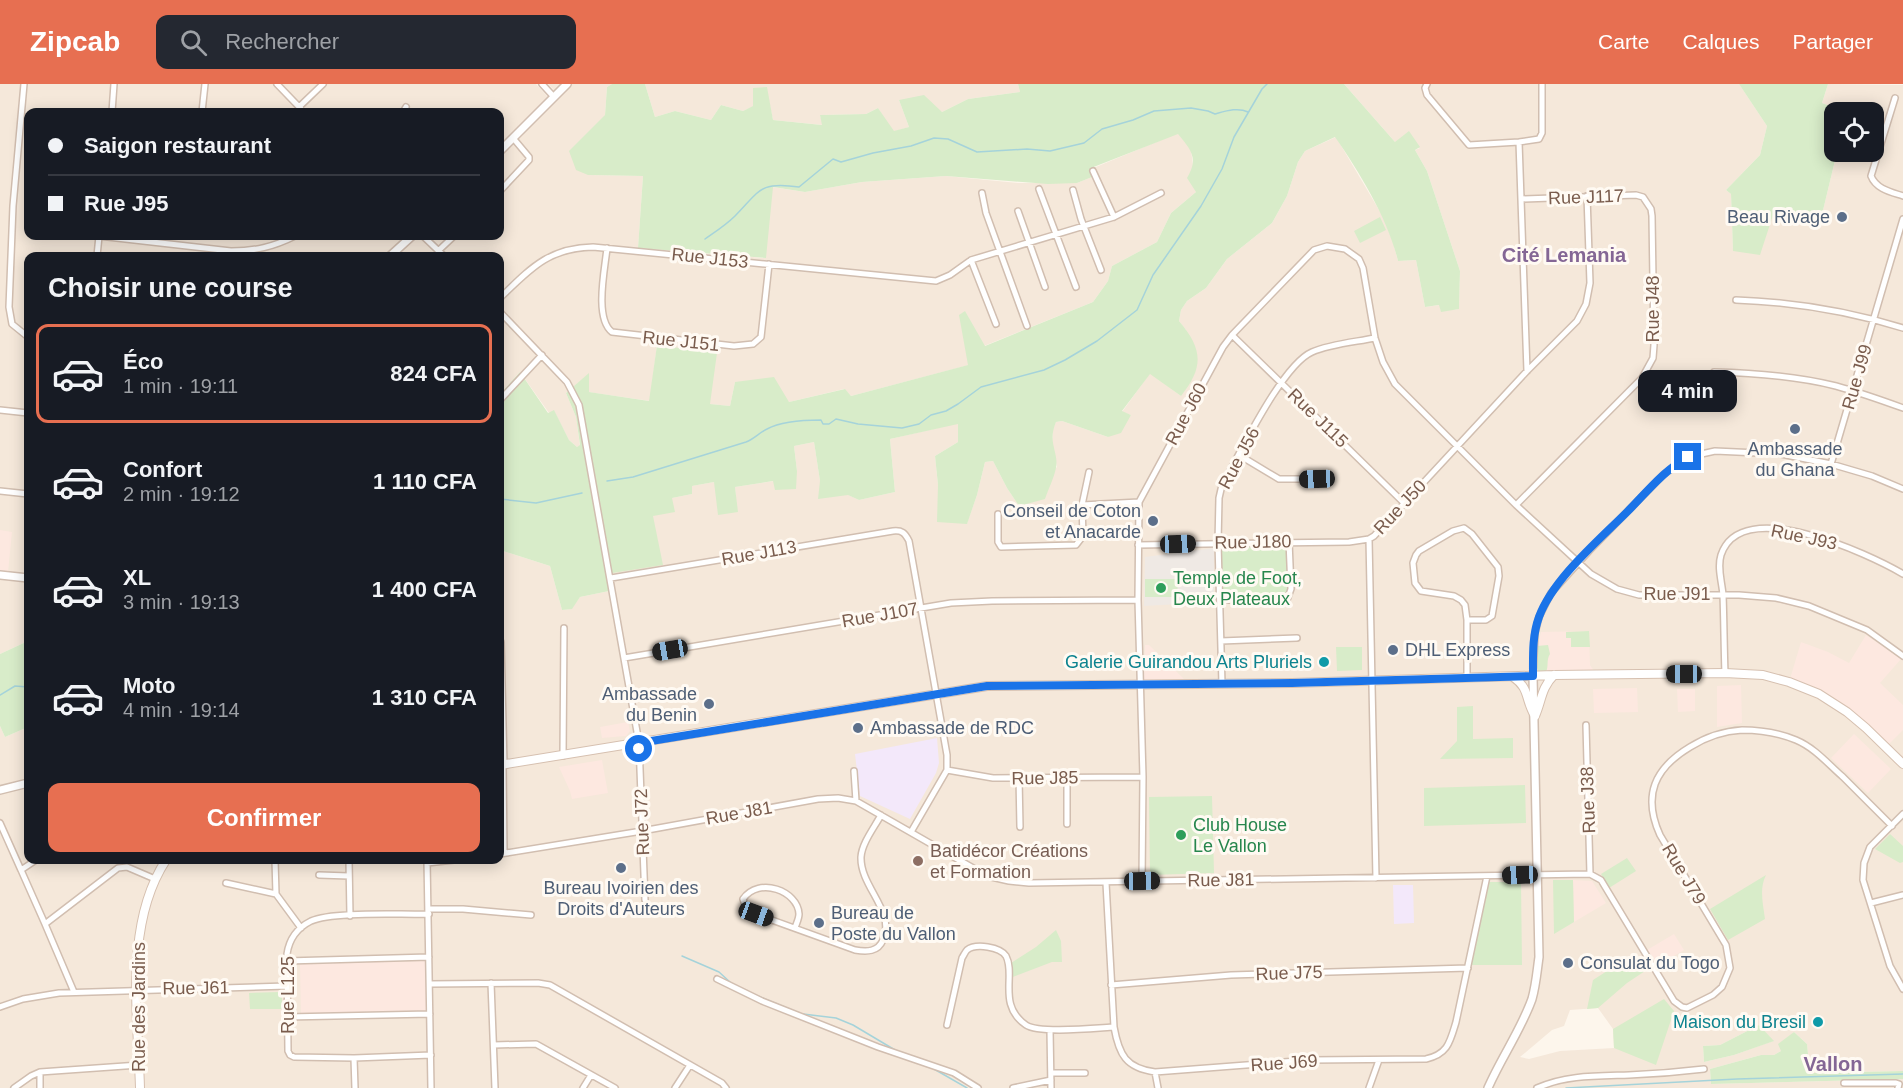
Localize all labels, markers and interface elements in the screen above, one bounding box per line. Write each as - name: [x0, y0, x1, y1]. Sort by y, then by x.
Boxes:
- search box: [156, 15, 576, 69]
- text: Zipcab: [30, 26, 120, 57]
- icon: search: [177, 26, 210, 59]
- text: Rechercher: [225, 29, 339, 54]
- text: Carte: [1598, 30, 1649, 53]
- text: Calques: [1682, 30, 1759, 53]
- text: Partager: [1792, 30, 1873, 53]
- map controls: [1824, 102, 1884, 162]
- button: locate: [1824, 102, 1884, 162]
- text: Saigon restaurant: [84, 133, 271, 158]
- street label: Rue J117: [1548, 186, 1624, 208]
- text: Rue J95: [84, 191, 168, 216]
- place label: Beau Rivage: [1727, 207, 1830, 227]
- marker: Beau Rivage: [1835, 210, 1849, 224]
- street label: Rue J153: [671, 244, 749, 272]
- district label: Cité Lemania: [1502, 244, 1627, 266]
- text: Choisir une course: [48, 273, 293, 303]
- street label: Rue J48: [1643, 275, 1663, 343]
- street label: Rue J151: [642, 327, 720, 355]
- street label: Rue J99: [1838, 342, 1876, 412]
- icon: car: [51, 347, 105, 401]
- text: Éco: [123, 349, 163, 374]
- text: 824 CFA: [390, 361, 477, 386]
- callout: 4 min: [1638, 370, 1738, 412]
- text: 1 min · 19:11: [123, 375, 238, 397]
- street label: Rue J60: [1161, 380, 1211, 448]
- text: 4 min: [1661, 380, 1714, 402]
- street label: Rue J115: [1284, 385, 1352, 451]
- marker: Ambassade du Ghana: [1788, 422, 1802, 436]
- street label: Rue J56: [1214, 424, 1264, 492]
- place label: Ambassade du Ghana: [1747, 439, 1843, 480]
- route end: [1674, 443, 1701, 470]
- icon: car: [51, 455, 105, 509]
- text: Confort: [123, 457, 202, 482]
- text: 1 110 CFA: [373, 469, 477, 494]
- car: [1299, 469, 1335, 489]
- street label: Rue J50: [1370, 476, 1430, 538]
- text: 2 min · 19:12: [123, 483, 240, 505]
- place label: Conseil de Coton et Anacarde: [1003, 501, 1141, 542]
- marker: Conseil de Coton et Anacarde: [1146, 514, 1160, 528]
- street label: Rue J93: [1769, 520, 1839, 554]
- street label: Rue J180: [1214, 531, 1292, 553]
- car: [1160, 534, 1196, 554]
- street label: Rue J113: [720, 537, 798, 569]
- icon: car: [51, 563, 105, 617]
- text: XL: [123, 565, 151, 590]
- place label: Temple de Foot, Deux Plateaux: [1173, 568, 1302, 609]
- text: 1 400 CFA: [372, 577, 477, 602]
- marker: Temple de Foot, Deux Plateaux: [1154, 581, 1168, 595]
- street label: Rue J91: [1643, 584, 1711, 604]
- text: 3 min · 19:13: [123, 591, 240, 613]
- street label: Rue J107: [840, 598, 920, 632]
- car: [651, 638, 689, 662]
- place label: DHL Express: [1405, 640, 1510, 660]
- marker: DHL Express: [1386, 643, 1400, 657]
- place label: Galerie Guirandou Arts Pluriels: [1065, 652, 1312, 672]
- marker: Galerie Guirandou Arts Pluriels: [1317, 655, 1331, 669]
- car: [1666, 665, 1702, 683]
- icon: car: [51, 671, 105, 725]
- text: Moto: [123, 673, 176, 698]
- place label: Ambassade du Benin: [602, 684, 697, 725]
- text: 1 310 CFA: [372, 685, 477, 710]
- marker: Ambassade du Benin: [702, 697, 716, 711]
- text: 4 min · 19:14: [123, 699, 240, 721]
- place label: Ambassade de RDC: [870, 718, 1034, 738]
- marker: Ambassade de RDC: [851, 721, 865, 735]
- route start: [625, 735, 652, 762]
- street label: Rue J38: [1577, 766, 1599, 834]
- street label: Rue J85: [1011, 767, 1079, 789]
- button: Confirmer: [48, 783, 480, 852]
- street label: Rue J72: [631, 788, 653, 856]
- street label: Rue J81: [704, 797, 774, 829]
- place label: Club House Le Vallon: [1193, 815, 1287, 856]
- marker: Club House Le Vallon: [1174, 828, 1188, 842]
- street label: Rue J79: [1658, 840, 1710, 908]
- place label: Batidécor Créations et Formation: [930, 841, 1088, 882]
- marker: Batidécor Créations et Formation: [911, 854, 925, 868]
- marker: Bureau Ivoirien des Droits d'Auteurs: [614, 861, 628, 875]
- car: [1502, 865, 1538, 885]
- street label: Rue J81: [1187, 869, 1255, 891]
- car: [1124, 872, 1160, 890]
- place label: Bureau Ivoirien des Droits d'Auteurs: [543, 878, 699, 919]
- car: [736, 899, 776, 929]
- place label: Bureau de Poste du Vallon: [831, 903, 956, 944]
- marker: Bureau de Poste du Vallon: [812, 916, 826, 930]
- street label: Rue des Jardins: [129, 942, 149, 1072]
- place label: Consulat du Togo: [1580, 953, 1720, 973]
- street label: Rue L125: [278, 956, 298, 1034]
- marker: Consulat du Togo: [1561, 956, 1575, 970]
- street label: Rue J75: [1255, 962, 1323, 984]
- street label: Rue J61: [162, 977, 230, 999]
- place label: Maison du Bresil: [1673, 1012, 1806, 1032]
- marker: Maison du Bresil: [1811, 1015, 1825, 1029]
- street label: Rue J69: [1250, 1051, 1318, 1075]
- district label: Vallon: [1804, 1053, 1862, 1075]

